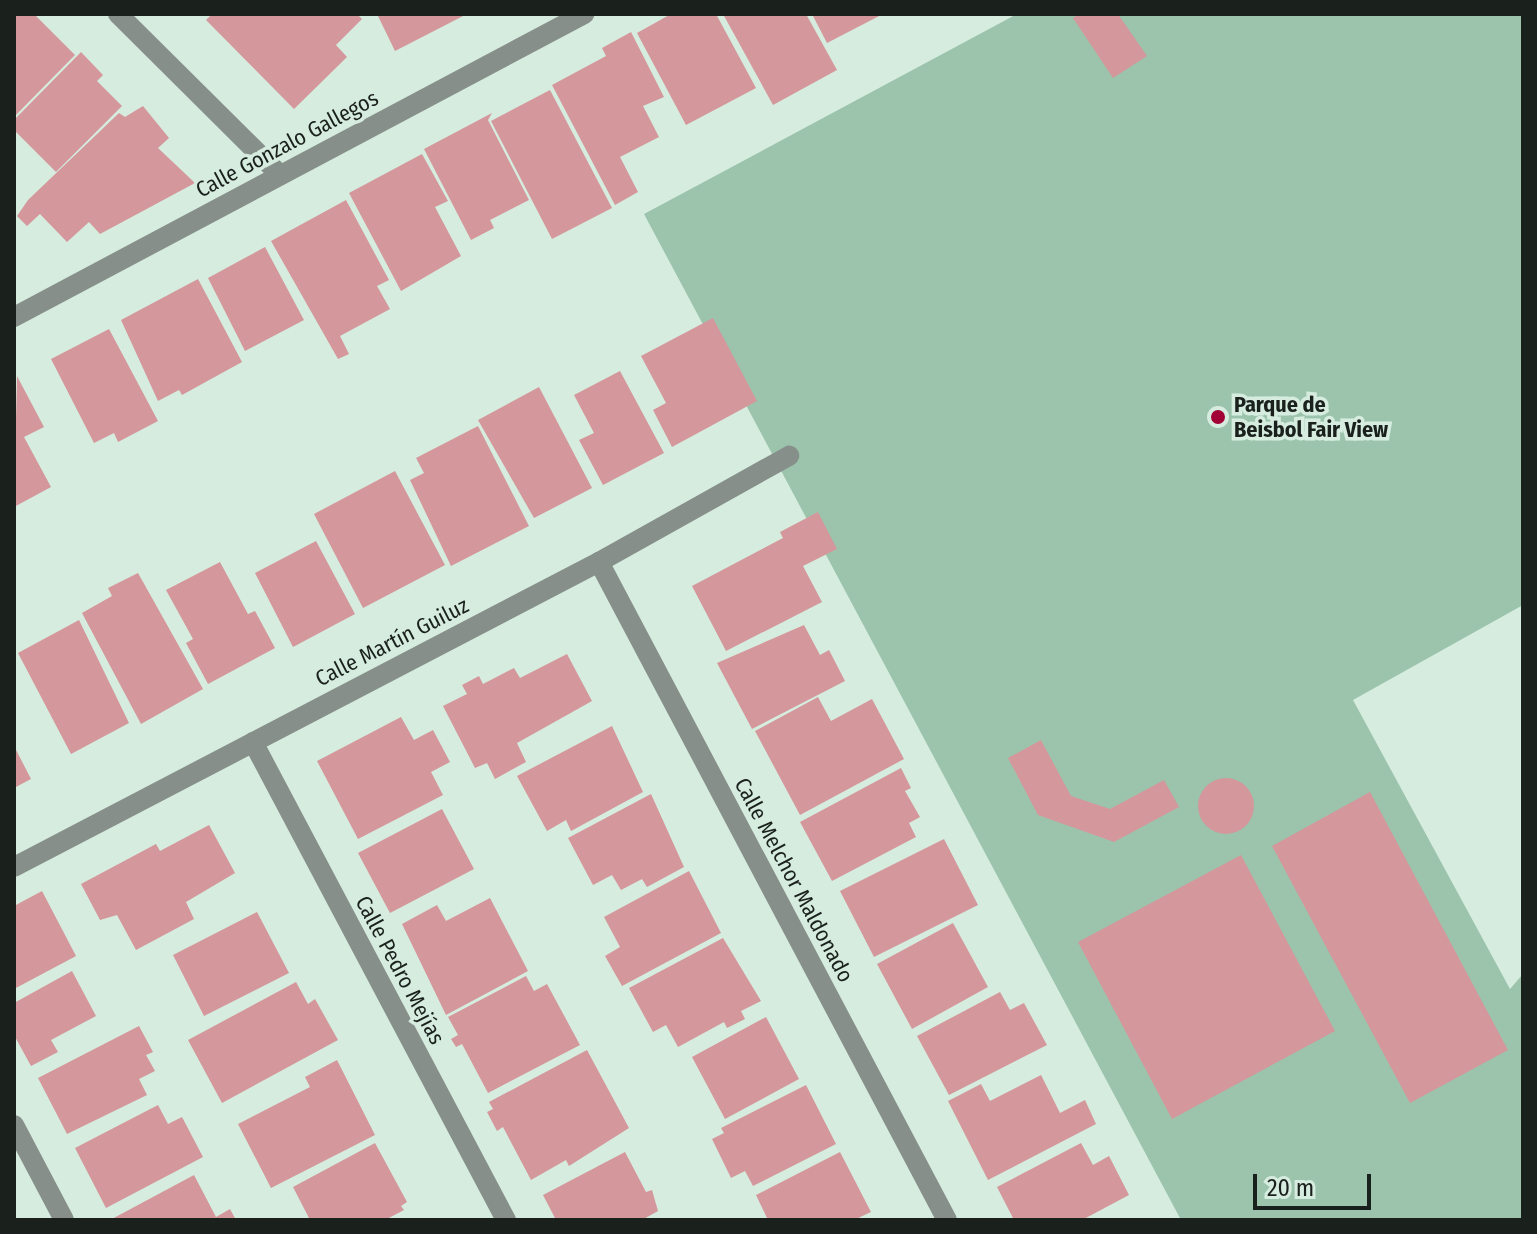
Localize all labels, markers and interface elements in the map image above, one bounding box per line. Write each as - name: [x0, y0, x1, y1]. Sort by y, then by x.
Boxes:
- street label: Calle Gonzalo Gallegos: [191, 85, 383, 203]
- place label: Parque de Beisbol Fair View: [1234, 391, 1388, 442]
- marker: Parque de Beisbol Fair View: [1209, 408, 1227, 426]
- street label: Calle Martín Guiluz: [311, 592, 473, 692]
- street label: Calle Melchor Maldonado: [729, 773, 859, 987]
- street label: Calle Pedro Mejías: [350, 891, 450, 1049]
- scale bar: [1257, 1158, 1375, 1208]
- text: 20 m: [1267, 1174, 1314, 1202]

